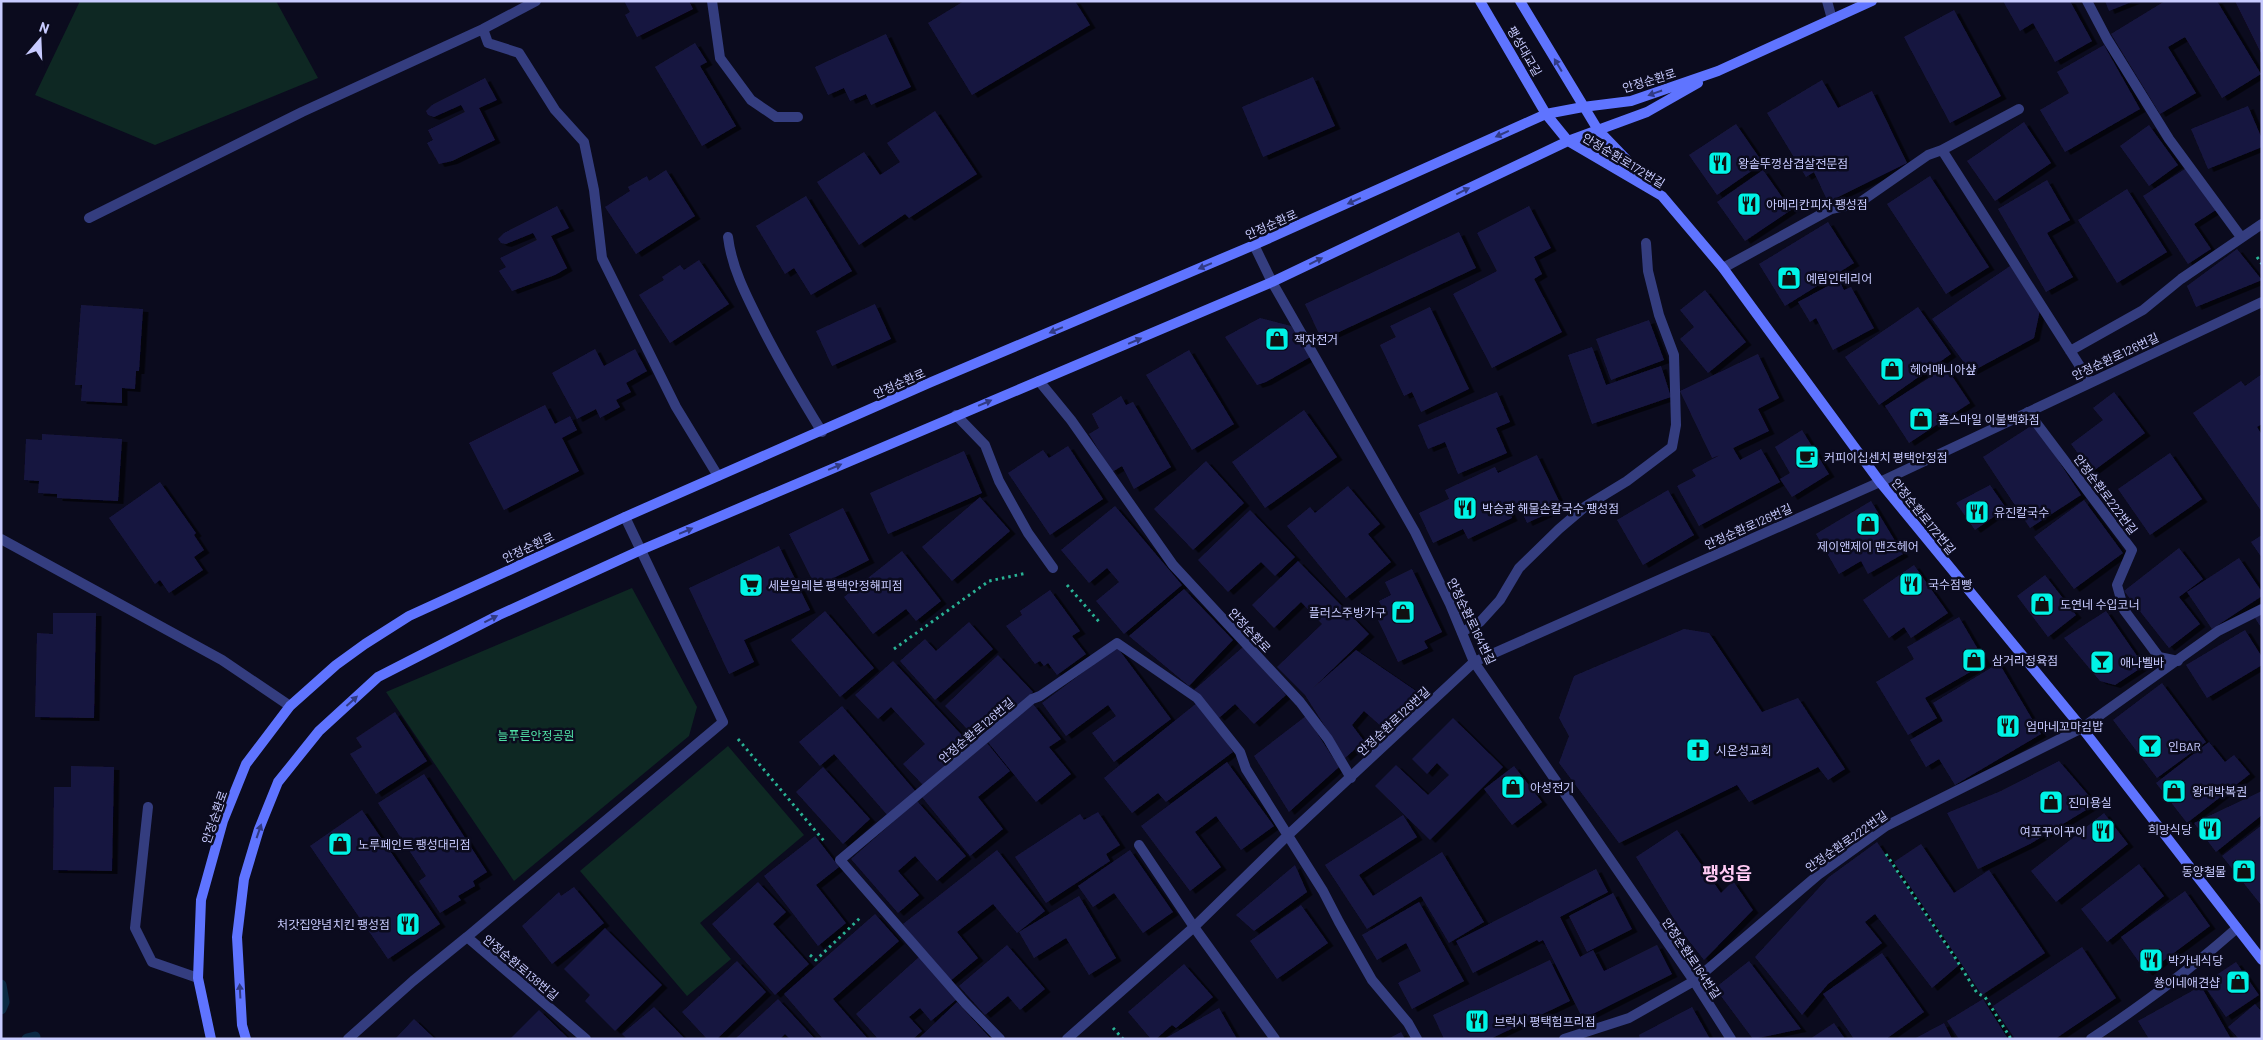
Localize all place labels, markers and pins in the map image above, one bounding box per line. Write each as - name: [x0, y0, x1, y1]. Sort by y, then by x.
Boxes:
- restaurant icon: 왕솥뚜껑삼겹살전문점: [1707, 150, 1733, 176]
- place label: 왕솥뚜껑삼겹살전문점: [1738, 156, 1848, 170]
- restaurant icon: 아메리칸피자 팽성점: [1736, 191, 1762, 217]
- place label: 아메리칸피자 팽성점: [1766, 197, 1868, 211]
- shop icon: 예림인테리어: [1776, 265, 1802, 291]
- place label: 예림인테리어: [1806, 271, 1872, 285]
- shop icon: 잭자전거: [1264, 326, 1290, 352]
- place label: 잭자전거: [1294, 332, 1338, 346]
- shop icon: 헤어매니아샾: [1879, 356, 1905, 382]
- place label: 헤어매니아샾: [1910, 362, 1976, 376]
- shop icon: 홈스마일 이불백화점: [1908, 406, 1934, 432]
- place label: 홈스마일 이불백화점: [1938, 412, 2040, 426]
- cafe icon: 커피이십센치 평택안정점: [1794, 444, 1820, 470]
- place label: 커피이십센치 평택안정점: [1824, 450, 1948, 464]
- restaurant icon: 박승광 해물손칼국수 팽성점: [1452, 495, 1478, 521]
- restaurant icon: 유진칼국수: [1964, 499, 1990, 525]
- place label: 박승광 해물손칼국수 팽성점: [1482, 501, 1619, 515]
- place label: 유진칼국수: [1994, 505, 2049, 519]
- shop icon: 제이앤제이 맨즈헤어: [1855, 511, 1881, 537]
- place label: 제이앤제이 맨즈헤어: [1817, 539, 1919, 553]
- restaurant icon: 국수점빵: [1898, 571, 1924, 597]
- supermarket icon: 세븐일레븐 평택안정해피점: [738, 572, 764, 598]
- place label: 국수점빵: [1928, 577, 1972, 591]
- place label: 세븐일레븐 평택안정해피점: [768, 578, 903, 592]
- shop icon: 도연네 수입코너: [2029, 591, 2055, 617]
- place label: 도연네 수입코너: [2060, 597, 2140, 611]
- shop icon: 플러스주방가구: [1390, 599, 1416, 625]
- place label: 플러스주방가구: [1309, 605, 1386, 619]
- shop icon: 삼거리정육점: [1961, 647, 1987, 673]
- bar icon: 애나벨바: [2089, 649, 2115, 675]
- place label: 삼거리정육점: [1992, 653, 2058, 667]
- place label: 애나벨바: [2120, 655, 2164, 669]
- restaurant icon: 엄마네꼬마김밥: [1995, 713, 2021, 739]
- place label: 엄마네꼬마김밥: [2026, 719, 2103, 733]
- bar icon: 인BAR: [2137, 733, 2163, 759]
- church icon: 시온성교회: [1685, 737, 1711, 763]
- place label: 인BAR: [2168, 739, 2201, 753]
- place label: 시온성교회: [1716, 743, 1771, 757]
- shop icon: 아성전기: [1500, 774, 1526, 800]
- shop icon: 왕대박복권: [2161, 778, 2187, 804]
- place label: 아성전기: [1530, 780, 1574, 794]
- place label: 왕대박복권: [2192, 784, 2247, 798]
- shop icon: 진미용실: [2038, 789, 2064, 815]
- place label: 진미용실: [2068, 795, 2112, 809]
- restaurant icon: 희망식당: [2197, 816, 2223, 842]
- restaurant icon: 여포꾸이꾸이: [2090, 818, 2116, 844]
- place label: 희망식당: [2148, 822, 2192, 836]
- place label: 여포꾸이꾸이: [2020, 824, 2086, 838]
- shop icon: 노루페인트 팽성대리점: [327, 831, 353, 857]
- place label: 노루페인트 팽성대리점: [358, 837, 471, 851]
- shop icon: 동양철물: [2231, 858, 2257, 884]
- place label: 동양철물: [2182, 864, 2226, 878]
- restaurant icon: 처갓집양념치킨 팽성점: [395, 911, 421, 937]
- place label: 처갓집양념치킨 팽성점: [277, 917, 390, 931]
- restaurant icon: 박가네식당: [2138, 947, 2164, 973]
- place label: 박가네식당: [2168, 953, 2223, 967]
- shop icon: 쑝이네애견샵: [2225, 969, 2251, 995]
- place label: 쑝이네애견샵: [2154, 975, 2220, 989]
- restaurant icon: 브럭시 평택험프리점: [1464, 1008, 1490, 1034]
- place label: 브럭시 평택험프리점: [1494, 1014, 1596, 1028]

